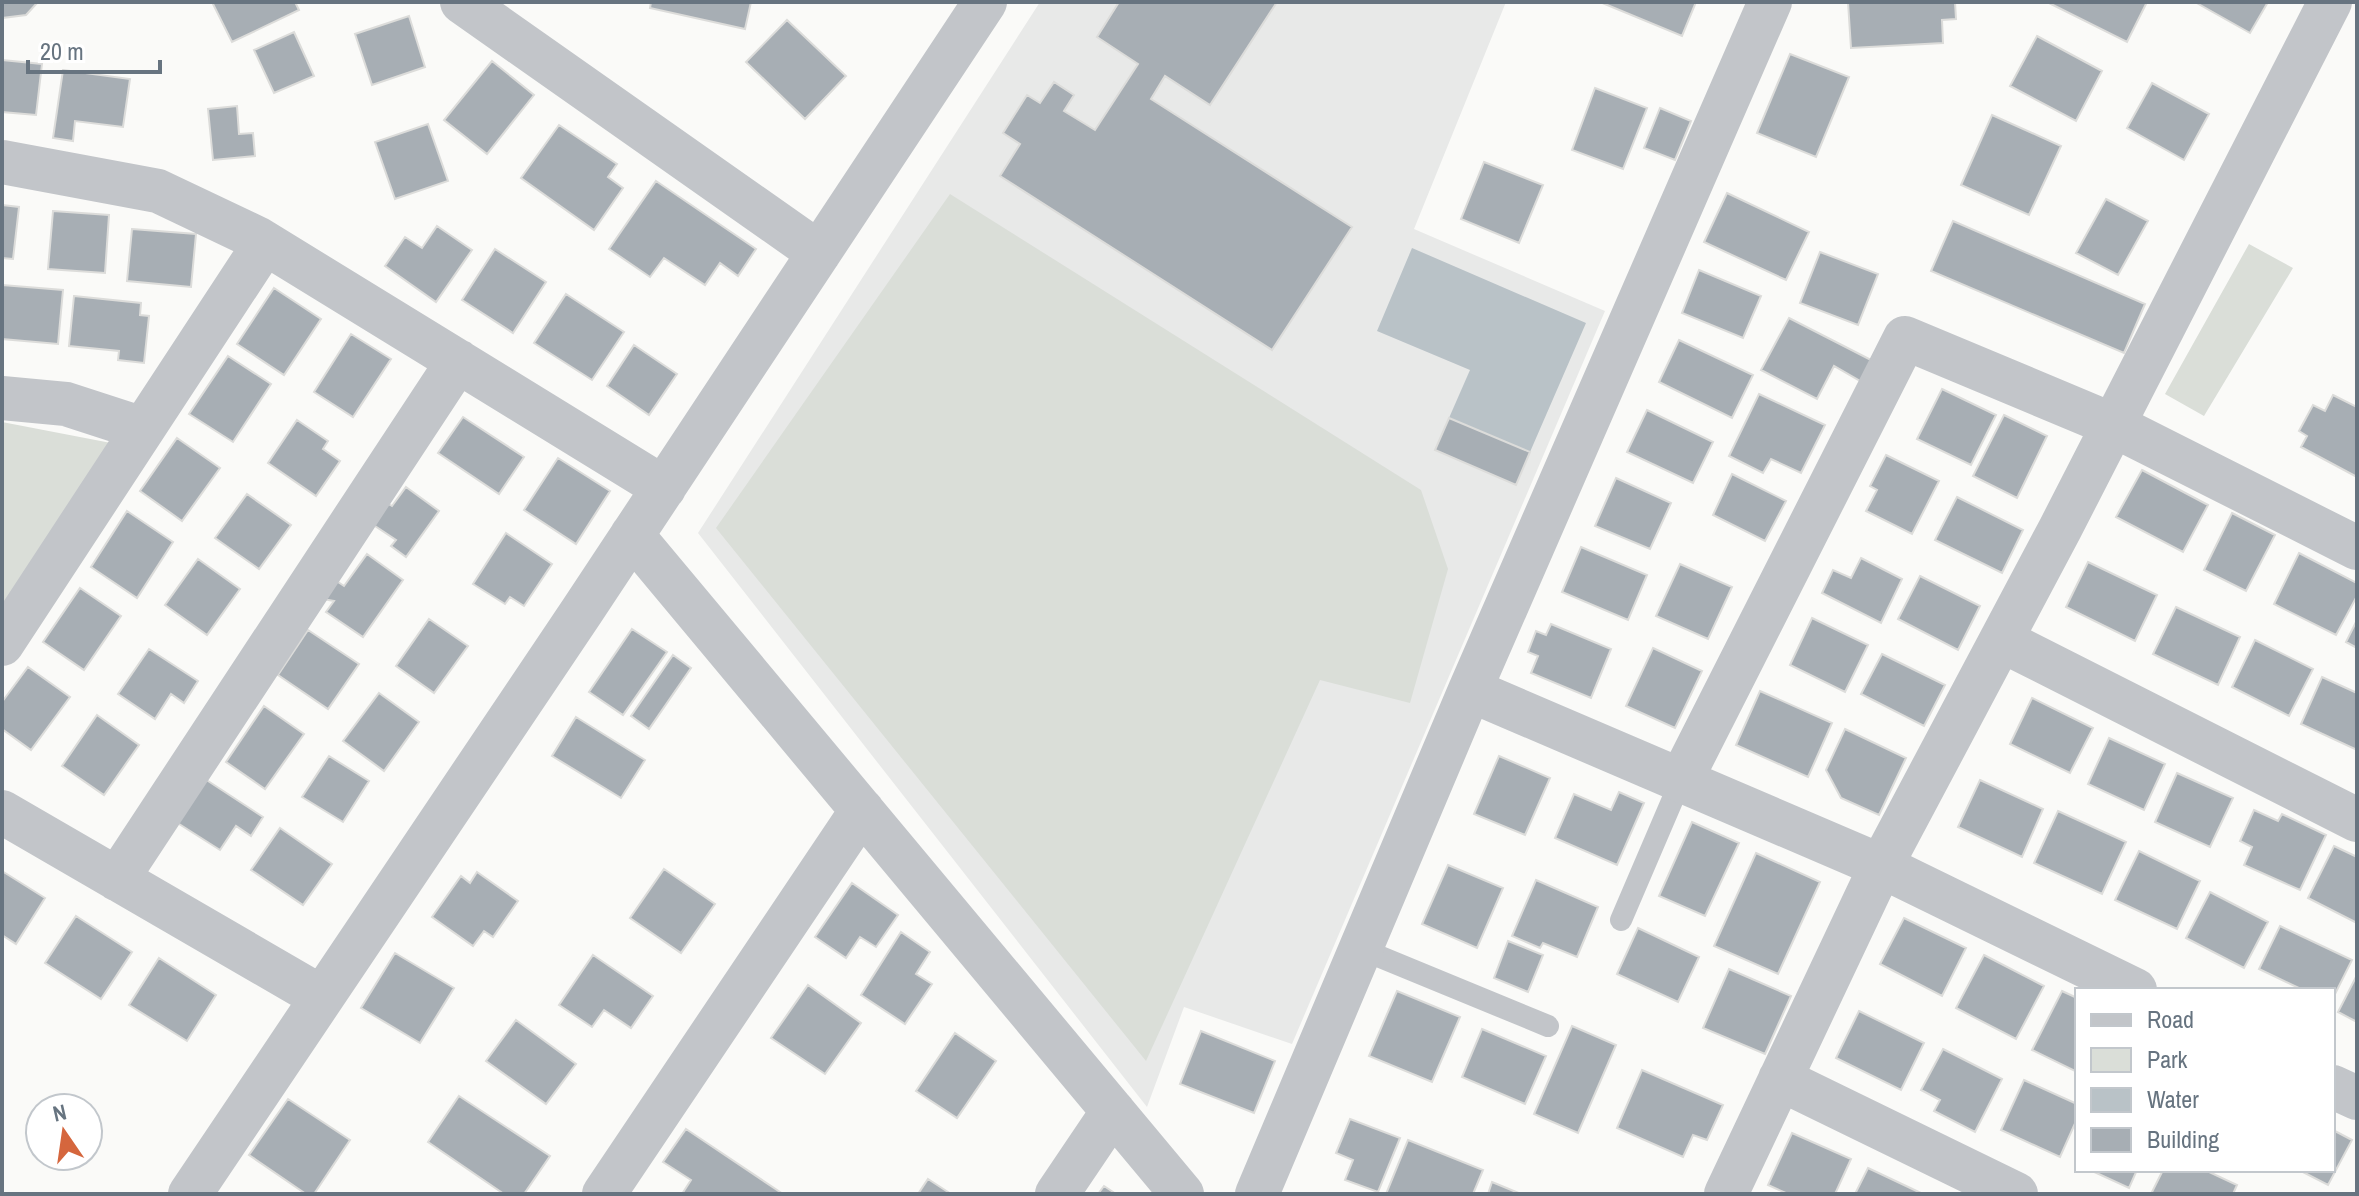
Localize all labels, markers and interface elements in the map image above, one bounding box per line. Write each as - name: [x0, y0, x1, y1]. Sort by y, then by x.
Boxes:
- scale bar: [28, 24, 160, 74]
- text: 20 m: [40, 35, 84, 67]
- legend: [2075, 988, 2335, 1172]
- text: Road: [2147, 1003, 2194, 1035]
- text: Park: [2147, 1043, 2188, 1075]
- text: Water: [2147, 1083, 2199, 1115]
- north arrow: [24, 1092, 104, 1172]
- text: N: [50, 1096, 69, 1129]
- text: Building: [2147, 1123, 2219, 1155]

